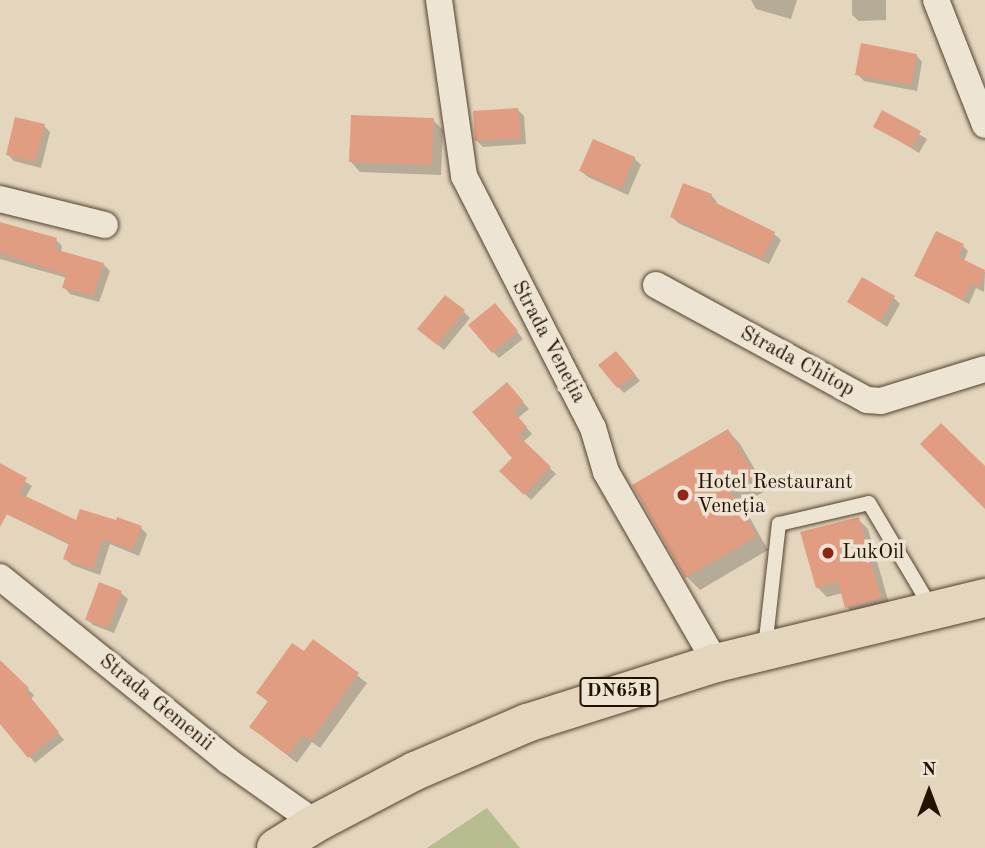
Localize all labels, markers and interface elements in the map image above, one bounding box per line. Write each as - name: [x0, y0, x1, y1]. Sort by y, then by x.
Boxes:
- street label: Strada Veneția: [505, 277, 591, 407]
- street label: Strada Chitop: [735, 321, 859, 403]
- place label: Hotel Restaurant Veneția: [697, 470, 853, 520]
- marker: Hotel Restaurant Veneția: [675, 487, 691, 503]
- place label: LukOil: [842, 540, 904, 566]
- marker: LukOil: [820, 545, 836, 561]
- street label: Strada Gemenii: [94, 649, 218, 757]
- road number: DN65B: [579, 677, 659, 708]
- north arrow: [894, 757, 964, 827]
- text: N: [922, 761, 936, 780]

